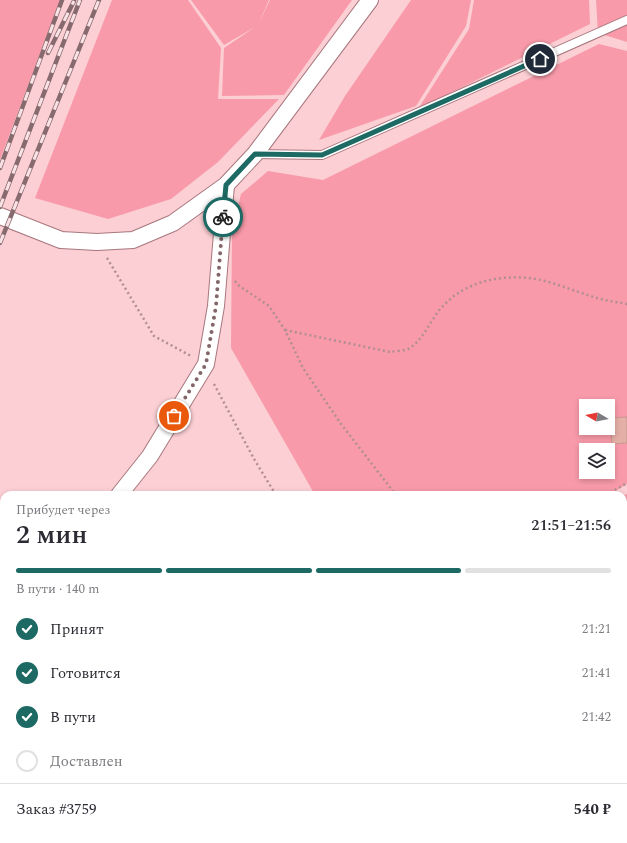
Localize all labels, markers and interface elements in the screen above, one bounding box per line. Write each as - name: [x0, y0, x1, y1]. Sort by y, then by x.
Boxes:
- pin: [523, 42, 557, 76]
- icon: home: [529, 48, 551, 70]
- courier: [203, 197, 243, 237]
- icon: bike: [212, 206, 234, 228]
- pin: [157, 399, 191, 433]
- north arrow: [579, 399, 615, 435]
- map controls: [579, 399, 615, 479]
- icon: bag: [163, 405, 185, 427]
- button: layers: [579, 443, 615, 479]
- text: Прибудет через: [16, 500, 110, 520]
- text: 21:51–21:56: [531, 514, 611, 537]
- text: 2 мин: [16, 515, 87, 555]
- text: В пути · 140 m: [16, 579, 100, 599]
- icon: check: [16, 618, 38, 640]
- text: Принят: [50, 618, 104, 641]
- text: 21:21: [582, 619, 611, 639]
- icon: check: [16, 662, 38, 684]
- text: Готовится: [50, 662, 121, 685]
- text: 21:41: [582, 663, 611, 683]
- icon: check: [16, 706, 38, 728]
- text: В пути: [50, 706, 96, 729]
- text: 21:42: [582, 707, 611, 727]
- text: Доставлен: [50, 750, 123, 773]
- text: Заказ #3759: [16, 798, 96, 821]
- text: 540 ₽: [574, 798, 611, 821]

